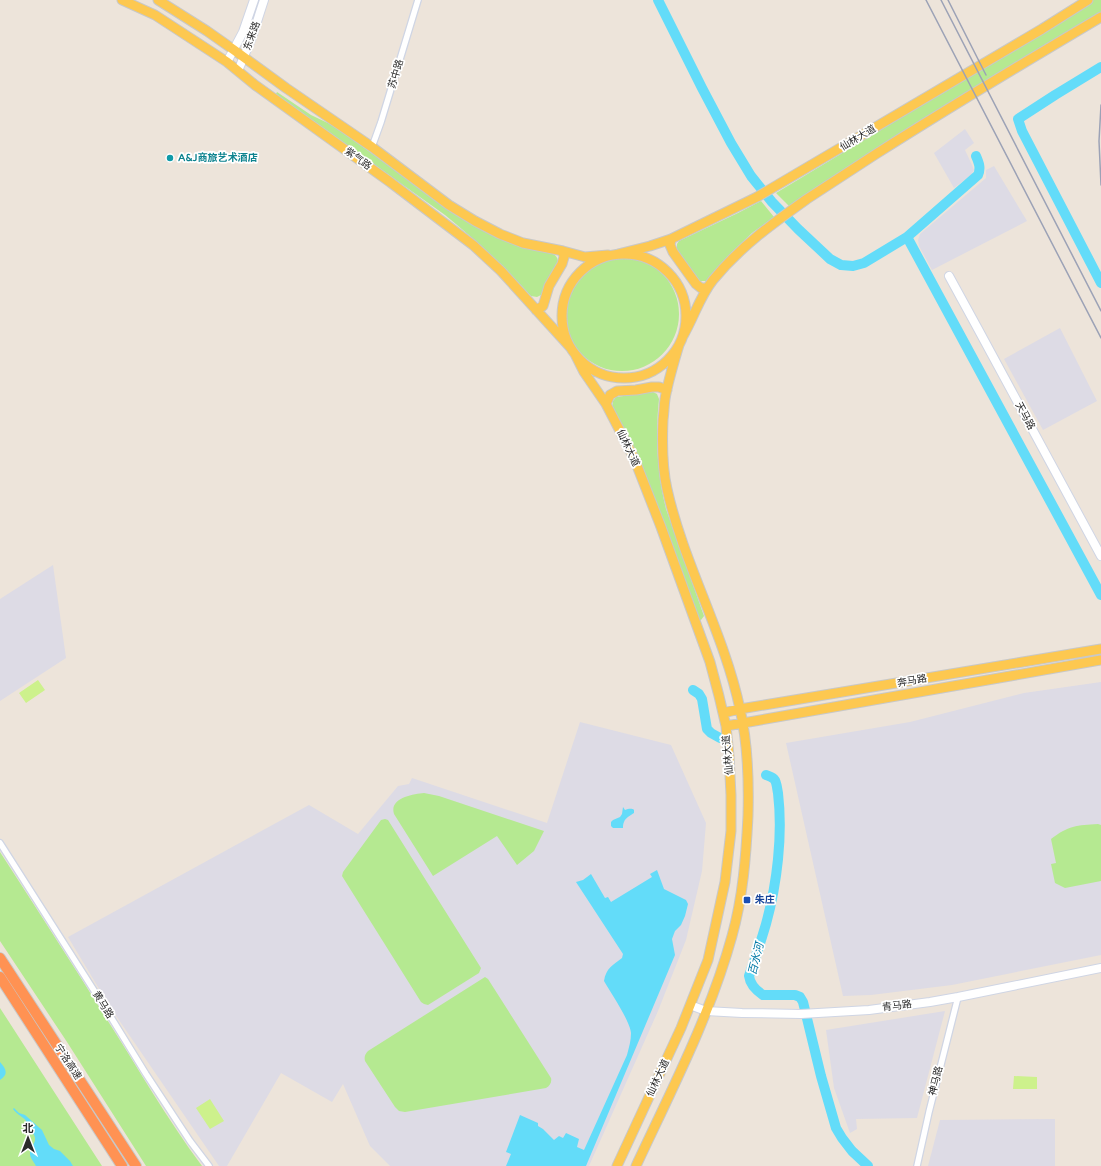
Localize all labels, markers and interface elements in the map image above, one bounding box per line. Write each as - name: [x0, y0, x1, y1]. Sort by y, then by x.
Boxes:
- street label: 东来路: [241, 20, 263, 52]
- street label: 苏中路: [386, 58, 406, 90]
- street label: 仙林大道: [838, 123, 878, 153]
- street label: 紫气路: [342, 145, 374, 173]
- place label: A&J商旅艺术酒店: [178, 152, 257, 164]
- marker: A&J商旅艺术酒店: [165, 153, 175, 163]
- street label: 天马路: [1013, 400, 1037, 432]
- street label: 仙林大道: [614, 427, 642, 469]
- street label: 奔马路: [896, 672, 928, 690]
- street label: 仙林大道: [720, 735, 736, 775]
- place label: 朱庄: [755, 894, 775, 906]
- marker: 朱庄: [742, 895, 752, 905]
- water label: 百水河: [746, 939, 767, 977]
- street label: 黄马路: [90, 989, 116, 1021]
- street label: 青马路: [881, 998, 913, 1014]
- street label: 宁洛高速: [52, 1042, 84, 1082]
- street label: 仙林大道: [644, 1057, 672, 1099]
- street label: 神马路: [927, 1065, 945, 1097]
- north arrow: [8, 1118, 48, 1158]
- text: 北: [23, 1122, 34, 1135]

